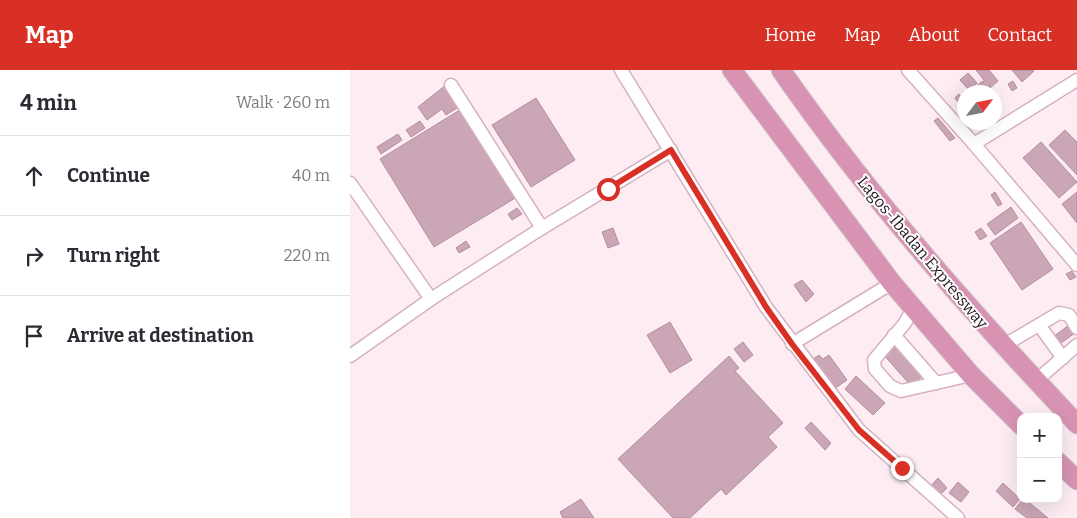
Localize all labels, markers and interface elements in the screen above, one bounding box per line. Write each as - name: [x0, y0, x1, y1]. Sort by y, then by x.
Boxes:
- text: Map: [25, 21, 74, 49]
- text: Home: [765, 24, 816, 46]
- text: Map: [844, 24, 880, 46]
- text: About: [908, 24, 959, 46]
- text: Contact: [987, 24, 1052, 46]
- north arrow: [957, 85, 1002, 130]
- text: 4 min: [20, 90, 77, 116]
- text: Walk · 260 m: [236, 93, 330, 112]
- icon: ahead: [20, 162, 48, 190]
- text: Continue: [67, 164, 150, 187]
- text: 40 m: [292, 166, 330, 185]
- street label: Lagos-Ibadan Expressway: [853, 172, 992, 333]
- route start: [597, 178, 620, 201]
- icon: right: [20, 242, 48, 270]
- text: Turn right: [67, 244, 160, 267]
- text: 220 m: [284, 246, 330, 265]
- icon: arrive: [20, 322, 48, 350]
- text: Arrive at destination: [67, 324, 254, 347]
- map controls: [1017, 413, 1062, 503]
- button: +: [1017, 413, 1062, 458]
- route end: [891, 457, 914, 480]
- button: −: [1017, 458, 1062, 503]

